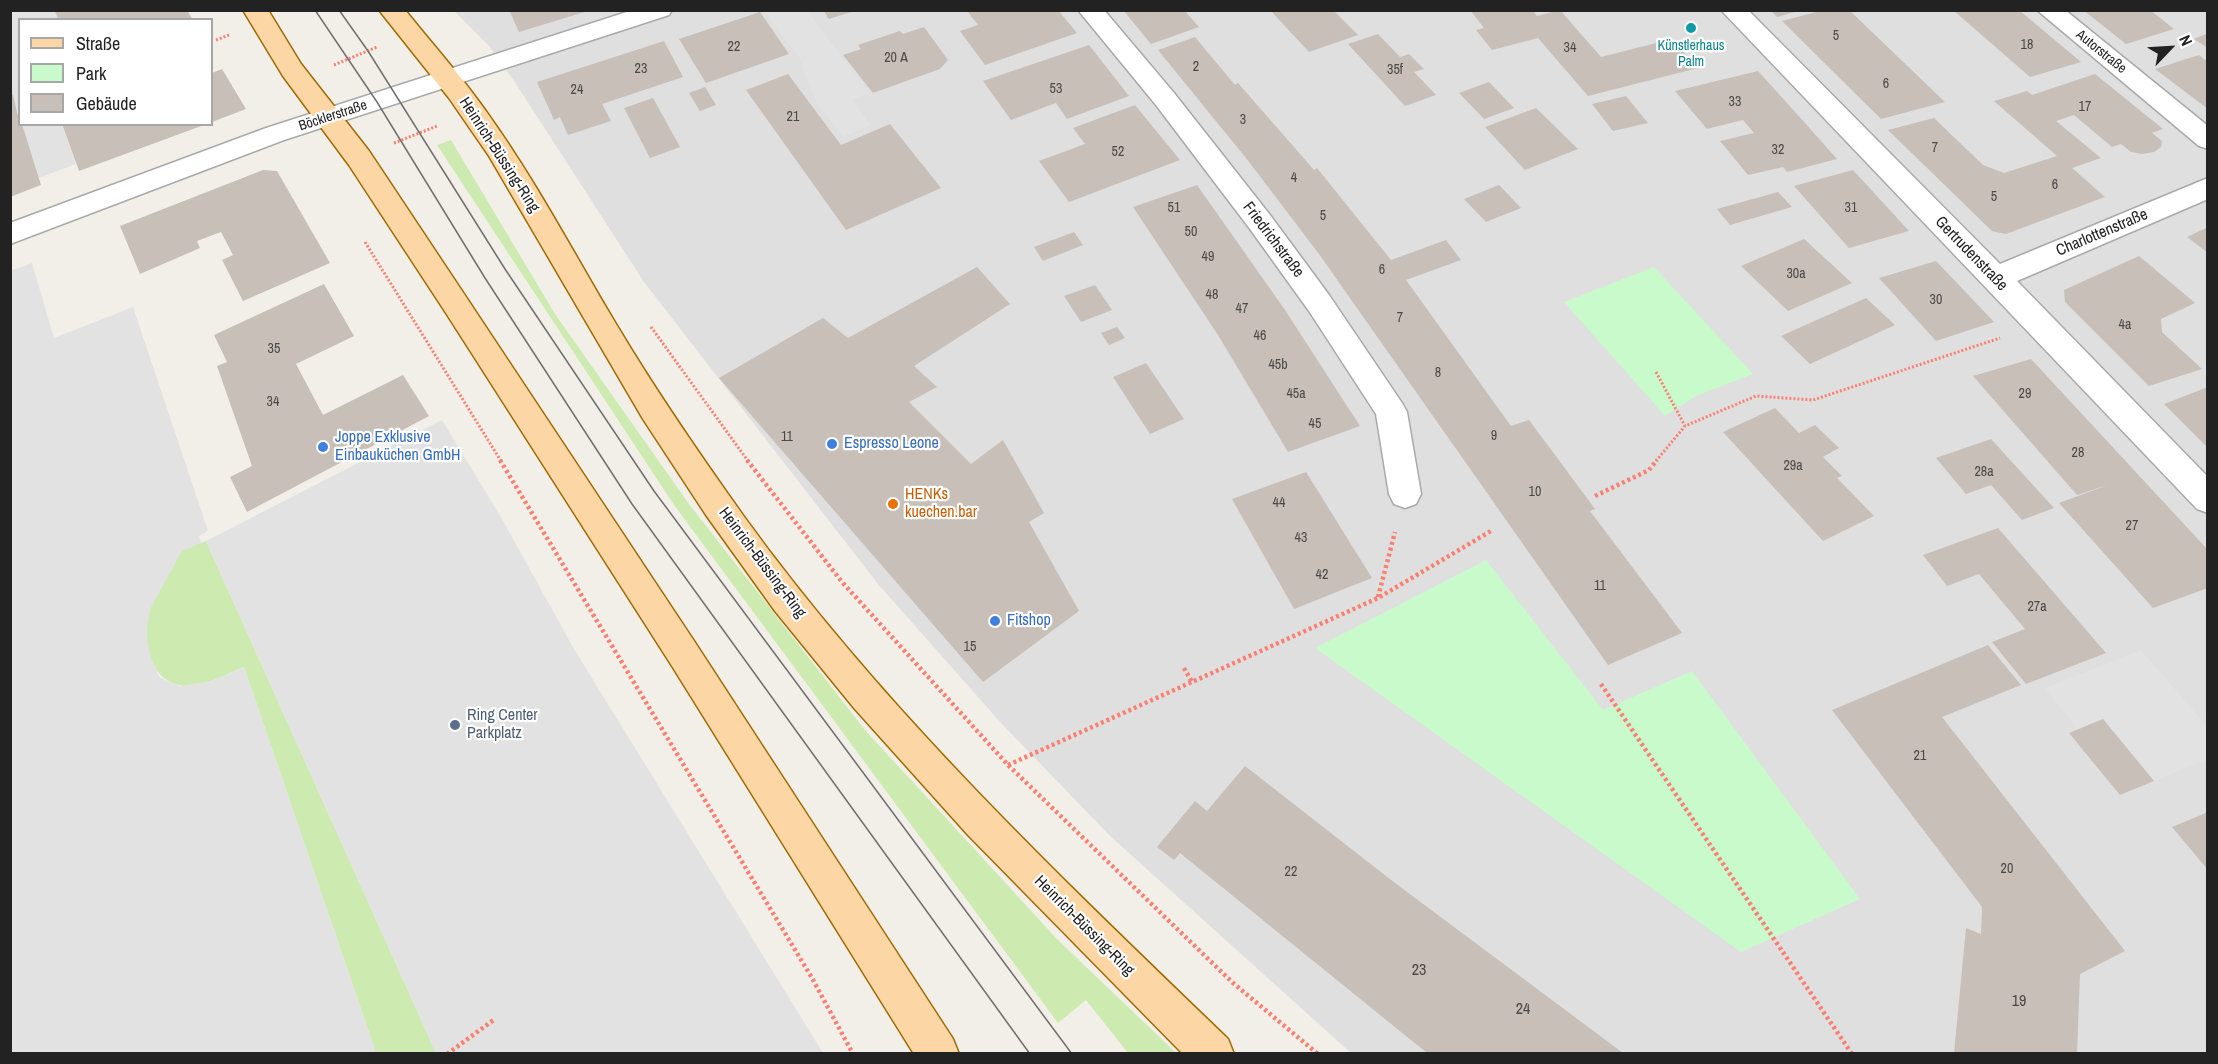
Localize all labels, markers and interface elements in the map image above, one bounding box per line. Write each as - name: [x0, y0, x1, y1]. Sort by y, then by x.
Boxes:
- legend: [18, 18, 213, 126]
- north arrow: [2140, 18, 2200, 78]
- marker: Künstlerhaus Palm: [1684, 21, 1698, 35]
- street label: Autorstraße: [2072, 27, 2130, 77]
- house number: 5: [1833, 28, 1839, 44]
- text: Straße: [76, 31, 120, 56]
- text: N: [2174, 31, 2198, 49]
- house number: 18: [2021, 37, 2033, 53]
- place label: Künstlerhaus Palm: [1657, 38, 1725, 70]
- house number: 22: [728, 39, 740, 55]
- house number: 34: [1564, 40, 1576, 56]
- house number: 20 A: [884, 50, 908, 66]
- house number: 2: [1193, 59, 1199, 75]
- text: Park: [76, 61, 106, 86]
- house number: 23: [635, 61, 647, 77]
- house number: 35f: [1387, 62, 1403, 78]
- house number: 6: [1883, 76, 1889, 92]
- house number: 53: [1050, 81, 1062, 97]
- house number: 24: [571, 82, 583, 98]
- text: Gebäude: [76, 91, 137, 116]
- street label: Heinrich-Büssing-Ring: [455, 94, 543, 216]
- house number: 33: [1729, 94, 1741, 110]
- street label: Böcklerstraße: [297, 97, 369, 135]
- house number: 17: [2079, 99, 2091, 115]
- house number: 21: [787, 109, 799, 125]
- house number: 3: [1240, 112, 1246, 128]
- house number: 7: [1932, 140, 1938, 156]
- house number: 32: [1772, 142, 1784, 158]
- house number: 52: [1112, 144, 1124, 160]
- house number: 4: [1291, 170, 1297, 186]
- house number: 6: [2052, 177, 2058, 193]
- house number: 5: [1991, 189, 1997, 205]
- street label: Friedrichstraße: [1238, 198, 1308, 282]
- house number: 51: [1168, 200, 1180, 216]
- house number: 31: [1845, 200, 1857, 216]
- street label: Charlottenstraße: [2053, 205, 2151, 261]
- house number: 5: [1320, 208, 1326, 224]
- street label: Gertrudenstraße: [1931, 213, 2011, 295]
- house number: 50: [1185, 224, 1197, 240]
- house number: 49: [1202, 249, 1214, 265]
- house number: 6: [1379, 262, 1385, 278]
- house number: 30a: [1786, 266, 1806, 282]
- house number: 48: [1206, 287, 1218, 303]
- house number: 30: [1930, 292, 1942, 308]
- house number: 47: [1236, 301, 1248, 317]
- house number: 7: [1397, 310, 1403, 326]
- house number: 4a: [2119, 317, 2131, 333]
- house number: 46: [1254, 328, 1266, 344]
- house number: 35: [268, 341, 280, 357]
- house number: 45b: [1268, 357, 1288, 373]
- house number: 8: [1435, 365, 1441, 381]
- house number: 45a: [1286, 386, 1306, 402]
- house number: 29: [2019, 386, 2031, 402]
- house number: 34: [267, 394, 279, 410]
- house number: 45: [1309, 416, 1321, 432]
- place label: Joppe Exklusive Einbauküchen GmbH: [335, 428, 460, 466]
- house number: 9: [1491, 428, 1497, 444]
- house number: 11: [781, 429, 793, 445]
- place label: Espresso Leone: [844, 434, 939, 454]
- marker: Espresso Leone: [825, 437, 839, 451]
- marker: Joppe Exklusive Einbauküchen GmbH: [316, 440, 330, 454]
- house number: 28: [2072, 445, 2084, 461]
- house number: 29a: [1783, 458, 1803, 474]
- house number: 28a: [1974, 464, 1994, 480]
- house number: 10: [1529, 484, 1541, 500]
- place label: HENKs kuechen.bar: [905, 485, 977, 523]
- house number: 44: [1273, 495, 1285, 511]
- marker: HENKs kuechen.bar: [886, 497, 900, 511]
- street label: Heinrich-Büssing-Ring: [714, 504, 810, 622]
- house number: 27: [2126, 518, 2138, 534]
- house number: 43: [1295, 530, 1307, 546]
- house number: 42: [1316, 567, 1328, 583]
- house number: 11: [1594, 578, 1606, 594]
- house number: 27a: [2027, 599, 2047, 615]
- place label: Fitshop: [1007, 611, 1051, 631]
- marker: Fitshop: [988, 614, 1002, 628]
- house number: 15: [964, 639, 976, 655]
- place label: Ring Center Parkplatz: [467, 706, 538, 744]
- marker: Ring Center Parkplatz: [448, 718, 462, 732]
- house number: 21: [1914, 748, 1926, 764]
- house number: 20: [2001, 861, 2013, 877]
- house number: 22: [1285, 864, 1297, 880]
- street label: Heinrich-Büssing-Ring: [1030, 872, 1138, 980]
- house number: 23: [1412, 961, 1426, 981]
- house number: 19: [2012, 992, 2026, 1012]
- house number: 24: [1516, 1000, 1530, 1020]

